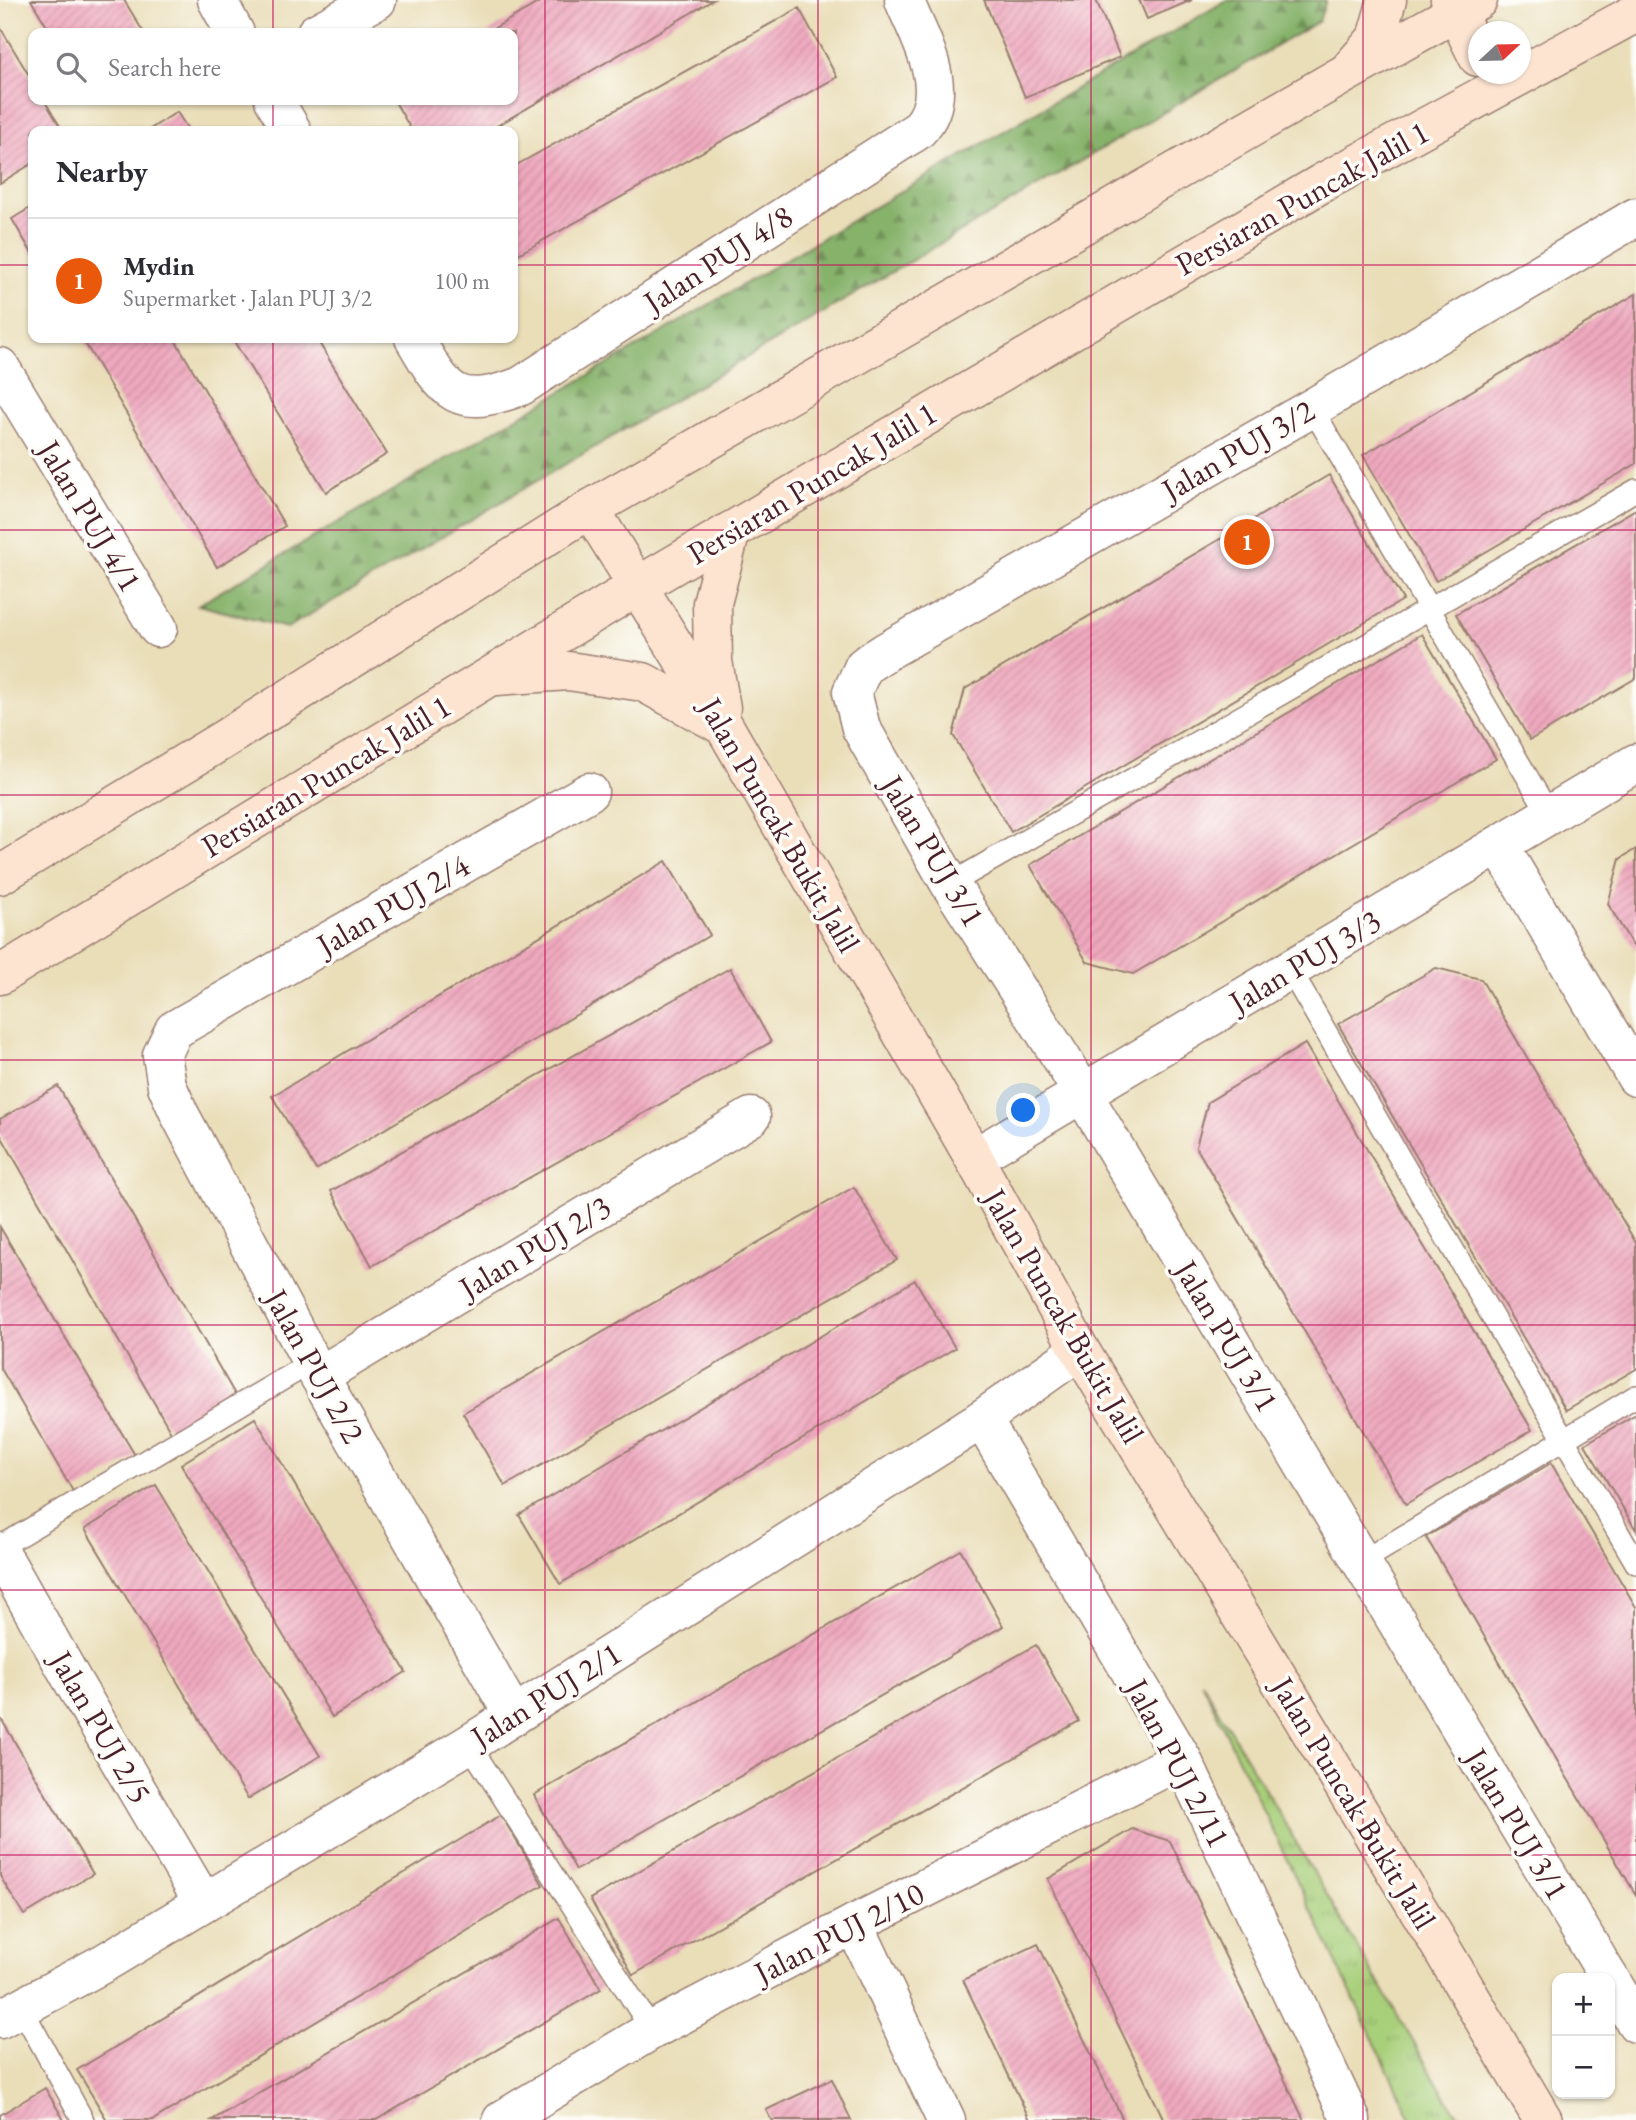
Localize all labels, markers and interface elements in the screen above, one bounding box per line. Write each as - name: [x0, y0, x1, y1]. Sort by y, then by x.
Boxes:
- north arrow: [1468, 21, 1531, 84]
- search box: [28, 28, 518, 105]
- icon: search: [52, 48, 90, 86]
- text: Search here: [108, 50, 221, 84]
- street label: Persiaran Puncak Jalil 1: [1168, 111, 1436, 285]
- text: Nearby: [56, 152, 148, 191]
- street label: Jalan PUJ 4/8: [633, 195, 800, 324]
- text: Mydin: [123, 249, 195, 283]
- text: 1: [73, 266, 85, 296]
- text: 100 m: [434, 266, 490, 296]
- text: Supermarket · Jalan PUJ 3/2: [123, 283, 372, 313]
- street label: Jalan PUJ 3/2: [1152, 389, 1322, 512]
- street label: Persiaran Puncak Jalil 1: [680, 392, 944, 574]
- street label: Jalan PUJ 4/1: [27, 430, 152, 599]
- pin: 1: [1224, 516, 1270, 568]
- street label: Persiaran Puncak Jalil 1: [194, 685, 458, 867]
- street label: Jalan Puncak Bukit Jalil: [688, 687, 870, 960]
- street label: Jalan PUJ 3/1: [870, 765, 995, 934]
- street label: Jalan PUJ 2/4: [307, 844, 477, 967]
- street label: Jalan PUJ 3/3: [1219, 899, 1388, 1024]
- your location: [1006, 1093, 1040, 1127]
- street label: Jalan Puncak Bukit Jalil: [972, 1178, 1154, 1451]
- street label: Jalan PUJ 2/3: [449, 1185, 618, 1310]
- street label: Jalan PUJ 3/1: [1164, 1250, 1289, 1419]
- street label: Jalan PUJ 2/2: [254, 1279, 375, 1451]
- street label: Jalan PUJ 2/1: [460, 1632, 629, 1759]
- street label: Jalan PUJ 2/5: [39, 1641, 162, 1811]
- street label: Jalan Puncak Bukit Jalil: [1260, 1666, 1446, 1937]
- street label: Jalan PUJ 2/11: [1115, 1669, 1240, 1854]
- street label: Jalan PUJ 3/1: [1454, 1738, 1579, 1907]
- street label: Jalan PUJ 2/10: [744, 1872, 931, 1995]
- map controls: [1552, 1973, 1615, 2099]
- button: +: [1552, 1973, 1615, 2036]
- button: −: [1552, 2036, 1615, 2099]

